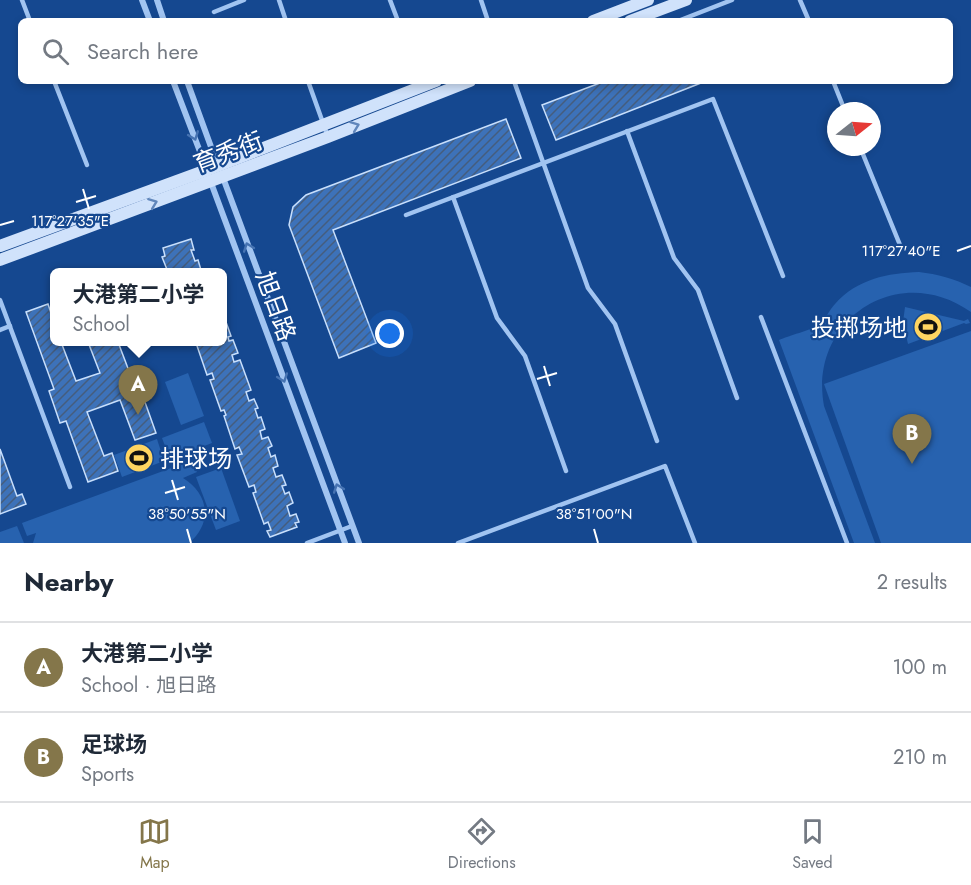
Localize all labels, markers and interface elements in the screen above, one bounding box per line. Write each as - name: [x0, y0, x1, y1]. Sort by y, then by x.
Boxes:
- search box: [18, 18, 953, 84]
- icon: search: [39, 35, 72, 68]
- text: Search here: [87, 35, 198, 67]
- north arrow: [827, 102, 881, 156]
- one-way arrow: [349, 121, 360, 133]
- street label: 育秀街: [188, 123, 268, 181]
- one-way arrow: [186, 130, 199, 141]
- one-way arrow: [147, 198, 158, 210]
- text: 117°27'35"E: [31, 210, 109, 232]
- text: 117°27'40"E: [861, 240, 941, 262]
- one-way arrow: [243, 242, 255, 253]
- street label: 旭日路: [247, 266, 305, 346]
- popup: [50, 268, 227, 346]
- text: 大港第二小学: [72, 278, 205, 310]
- text: School: [72, 310, 130, 339]
- place label: 投掷场地: [811, 310, 907, 345]
- sports icon: 投掷场地: [912, 311, 944, 343]
- your location: [375, 319, 404, 348]
- pin: A: [118, 366, 158, 415]
- one-way arrow: [276, 372, 289, 382]
- pin: B: [892, 414, 932, 464]
- place label: 排球场: [160, 441, 232, 476]
- sports icon: 排球场: [123, 442, 155, 474]
- one-way arrow: [333, 483, 346, 494]
- text: 38°50'55"N: [148, 503, 226, 525]
- text: 38°51'00"N: [556, 503, 632, 525]
- text: Nearby: [24, 563, 113, 601]
- text: 2 results: [877, 568, 947, 597]
- text: 大港第二小学: [81, 637, 213, 669]
- text: A: [36, 653, 51, 682]
- text: 100 m: [892, 653, 947, 682]
- text: School · 旭日路: [81, 671, 216, 700]
- text: 足球场: [81, 728, 147, 760]
- text: B: [37, 743, 50, 772]
- text: 210 m: [893, 743, 947, 772]
- text: Sports: [81, 760, 134, 789]
- tab: Map: [138, 815, 171, 874]
- tab: Directions: [448, 815, 516, 874]
- tab: Saved: [792, 815, 833, 874]

